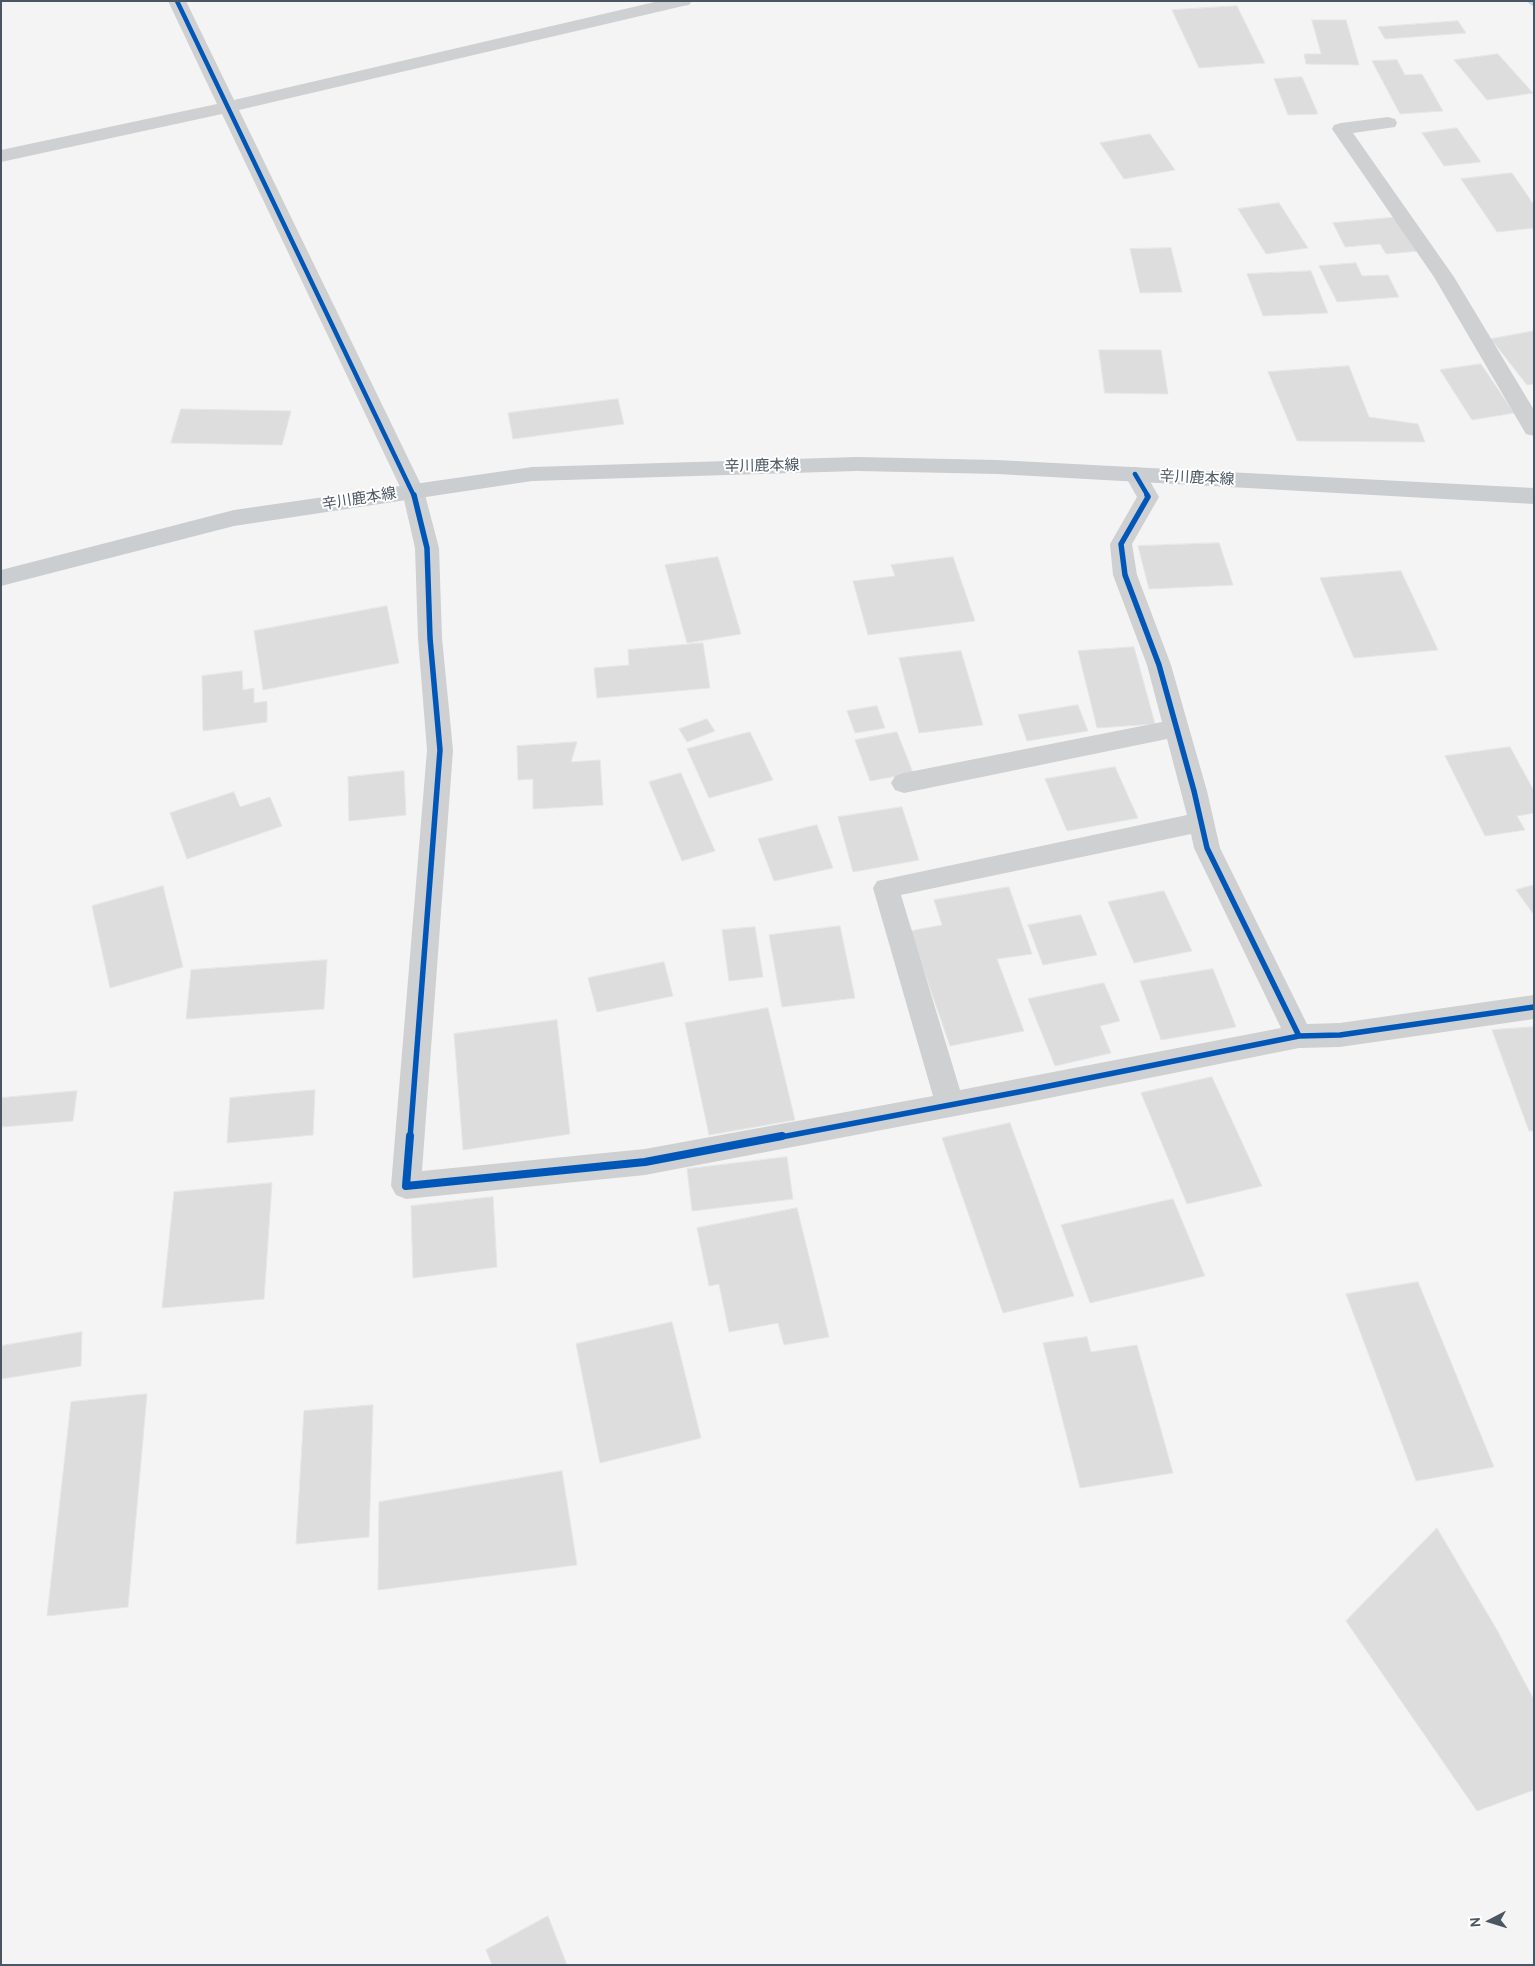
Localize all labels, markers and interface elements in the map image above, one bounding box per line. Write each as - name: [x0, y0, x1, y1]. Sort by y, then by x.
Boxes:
- street label: 辛川鹿本線: [724, 456, 800, 476]
- street label: 辛川鹿本線: [1159, 467, 1235, 489]
- street label: 辛川鹿本線: [321, 484, 397, 514]
- north arrow: [1465, 1896, 1515, 1946]
- text: N: [1466, 1917, 1484, 1928]

